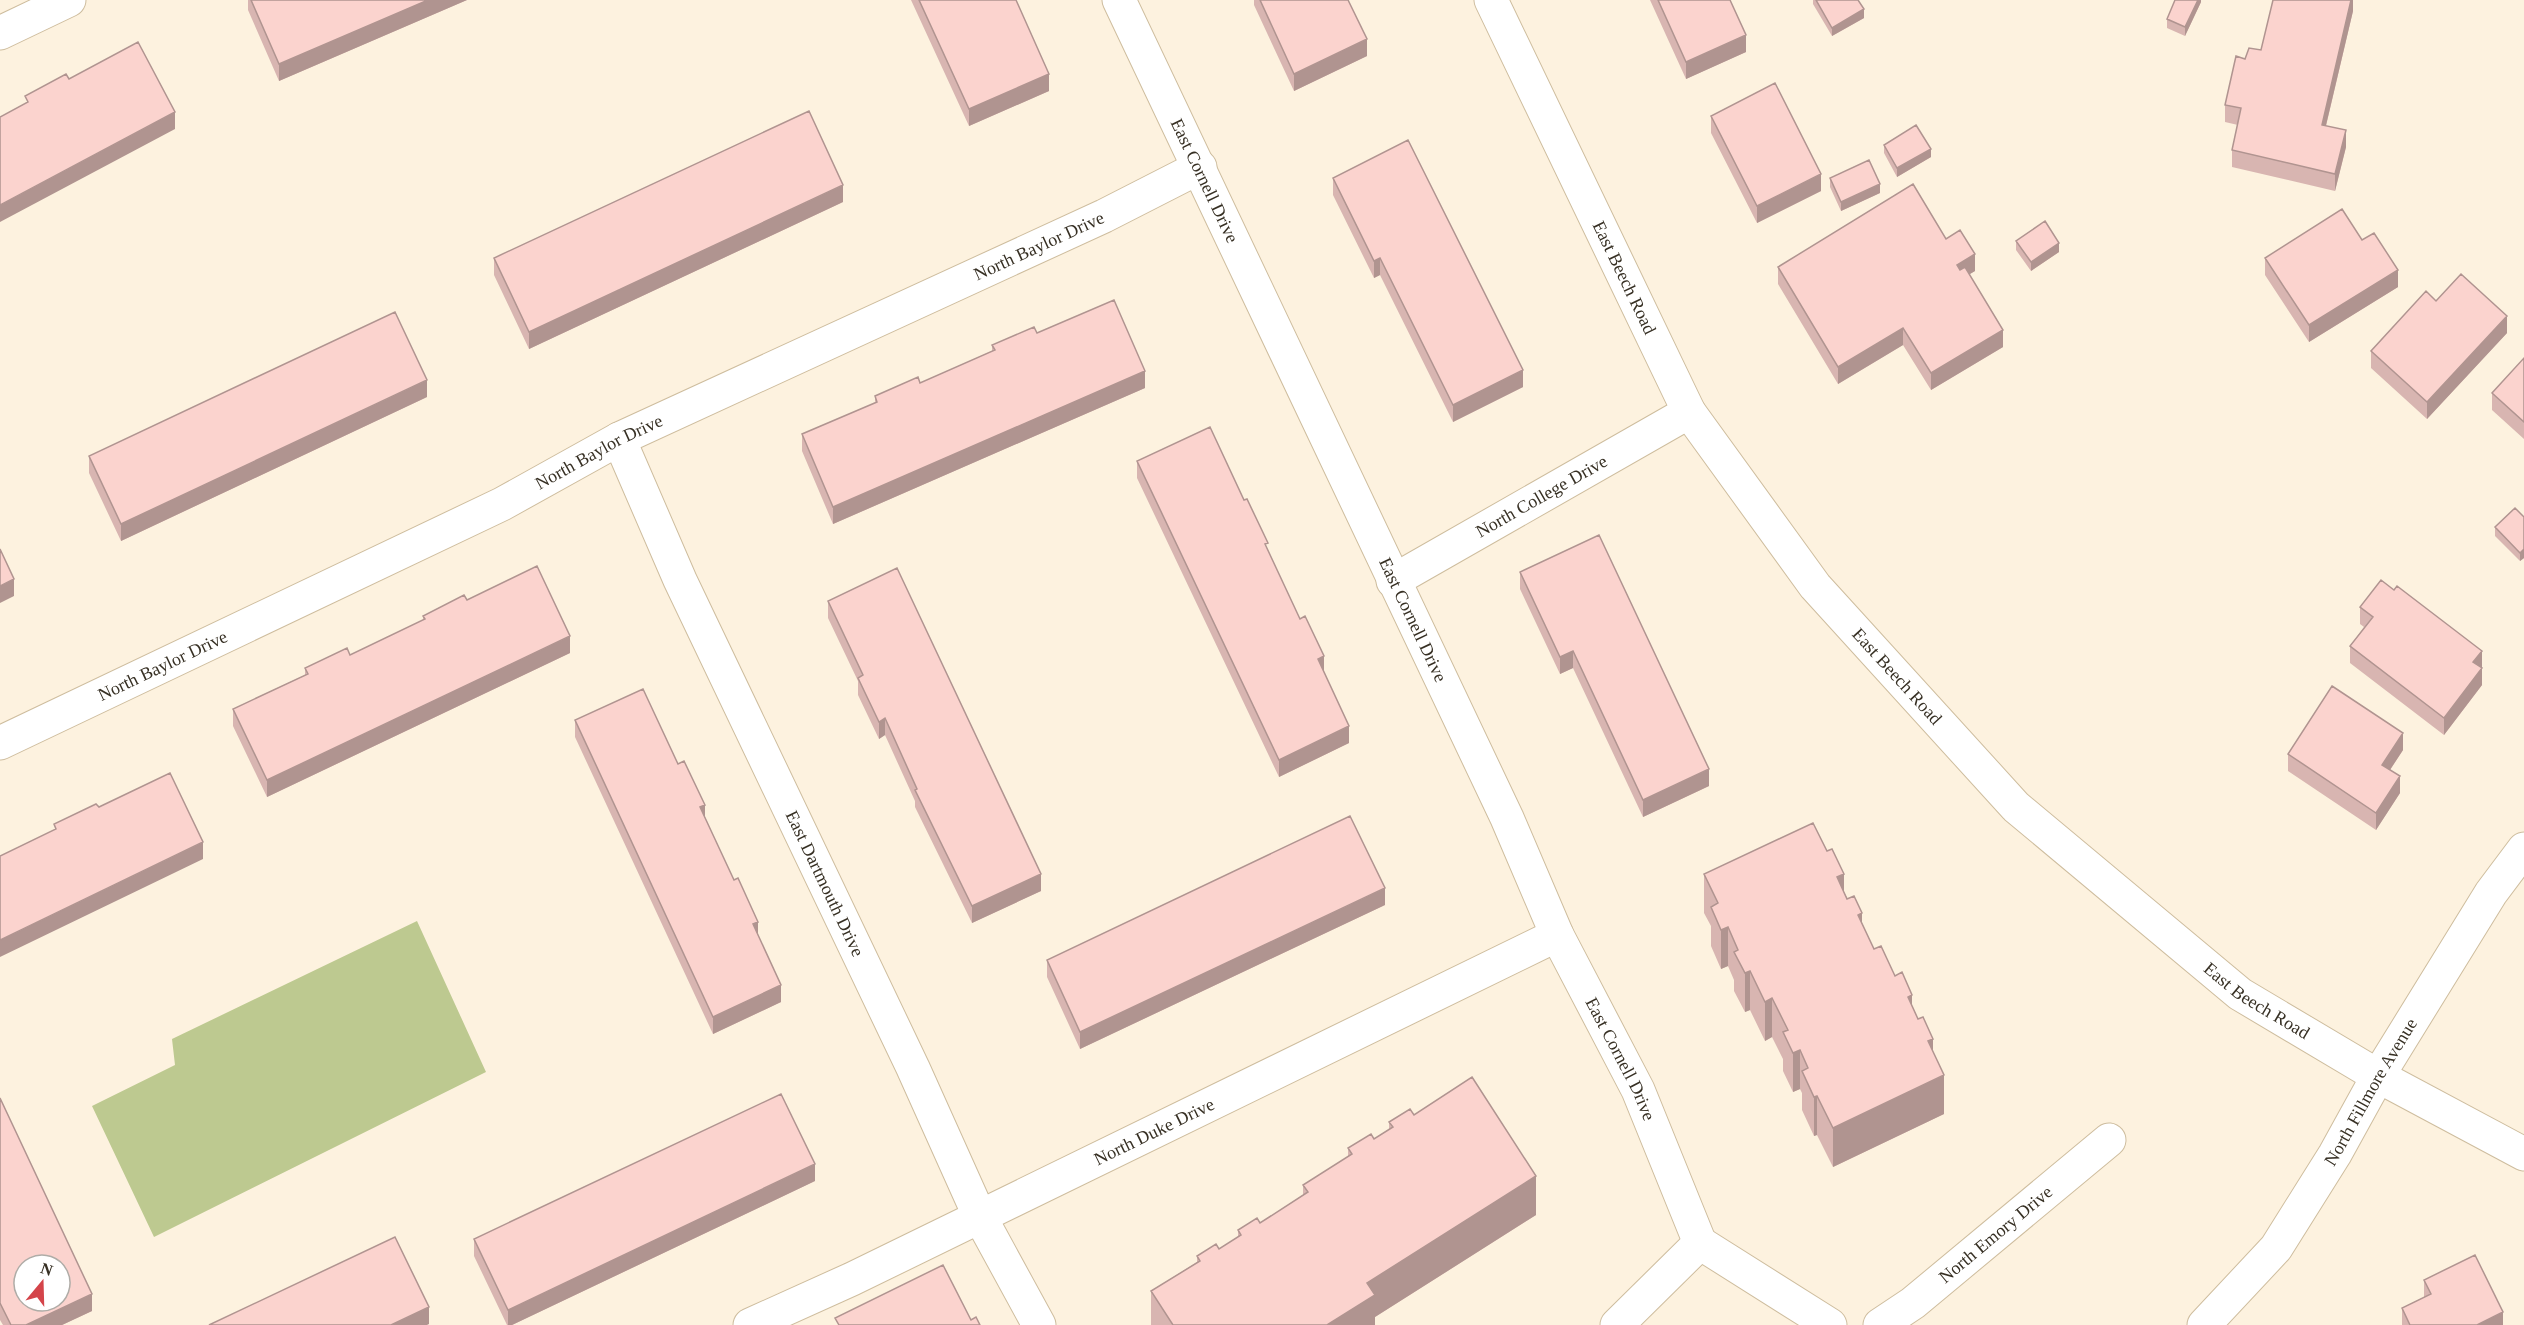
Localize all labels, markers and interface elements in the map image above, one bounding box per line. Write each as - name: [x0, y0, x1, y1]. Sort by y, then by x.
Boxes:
- street label: East Cornell Drive: [1167, 115, 1243, 246]
- street label: North Baylor Drive: [971, 207, 1107, 284]
- street label: East Beech Road: [1589, 218, 1660, 337]
- street label: North Baylor Drive: [532, 410, 666, 494]
- street label: North College Drive: [1472, 451, 1611, 542]
- street label: East Cornell Drive: [1375, 554, 1451, 685]
- street label: East Beech Road: [1848, 624, 1946, 729]
- street label: North Baylor Drive: [95, 626, 231, 705]
- street label: East Dartmouth Drive: [782, 807, 868, 960]
- street label: East Beech Road: [2200, 958, 2313, 1043]
- street label: East Cornell Drive: [1581, 994, 1659, 1123]
- street label: North Fillmore Avenue: [2320, 1015, 2421, 1169]
- street label: North Duke Drive: [1091, 1094, 1217, 1169]
- street label: North Emory Drive: [1935, 1182, 2056, 1287]
- north arrow: [12, 1253, 72, 1313]
- text: N: [38, 1259, 55, 1279]

